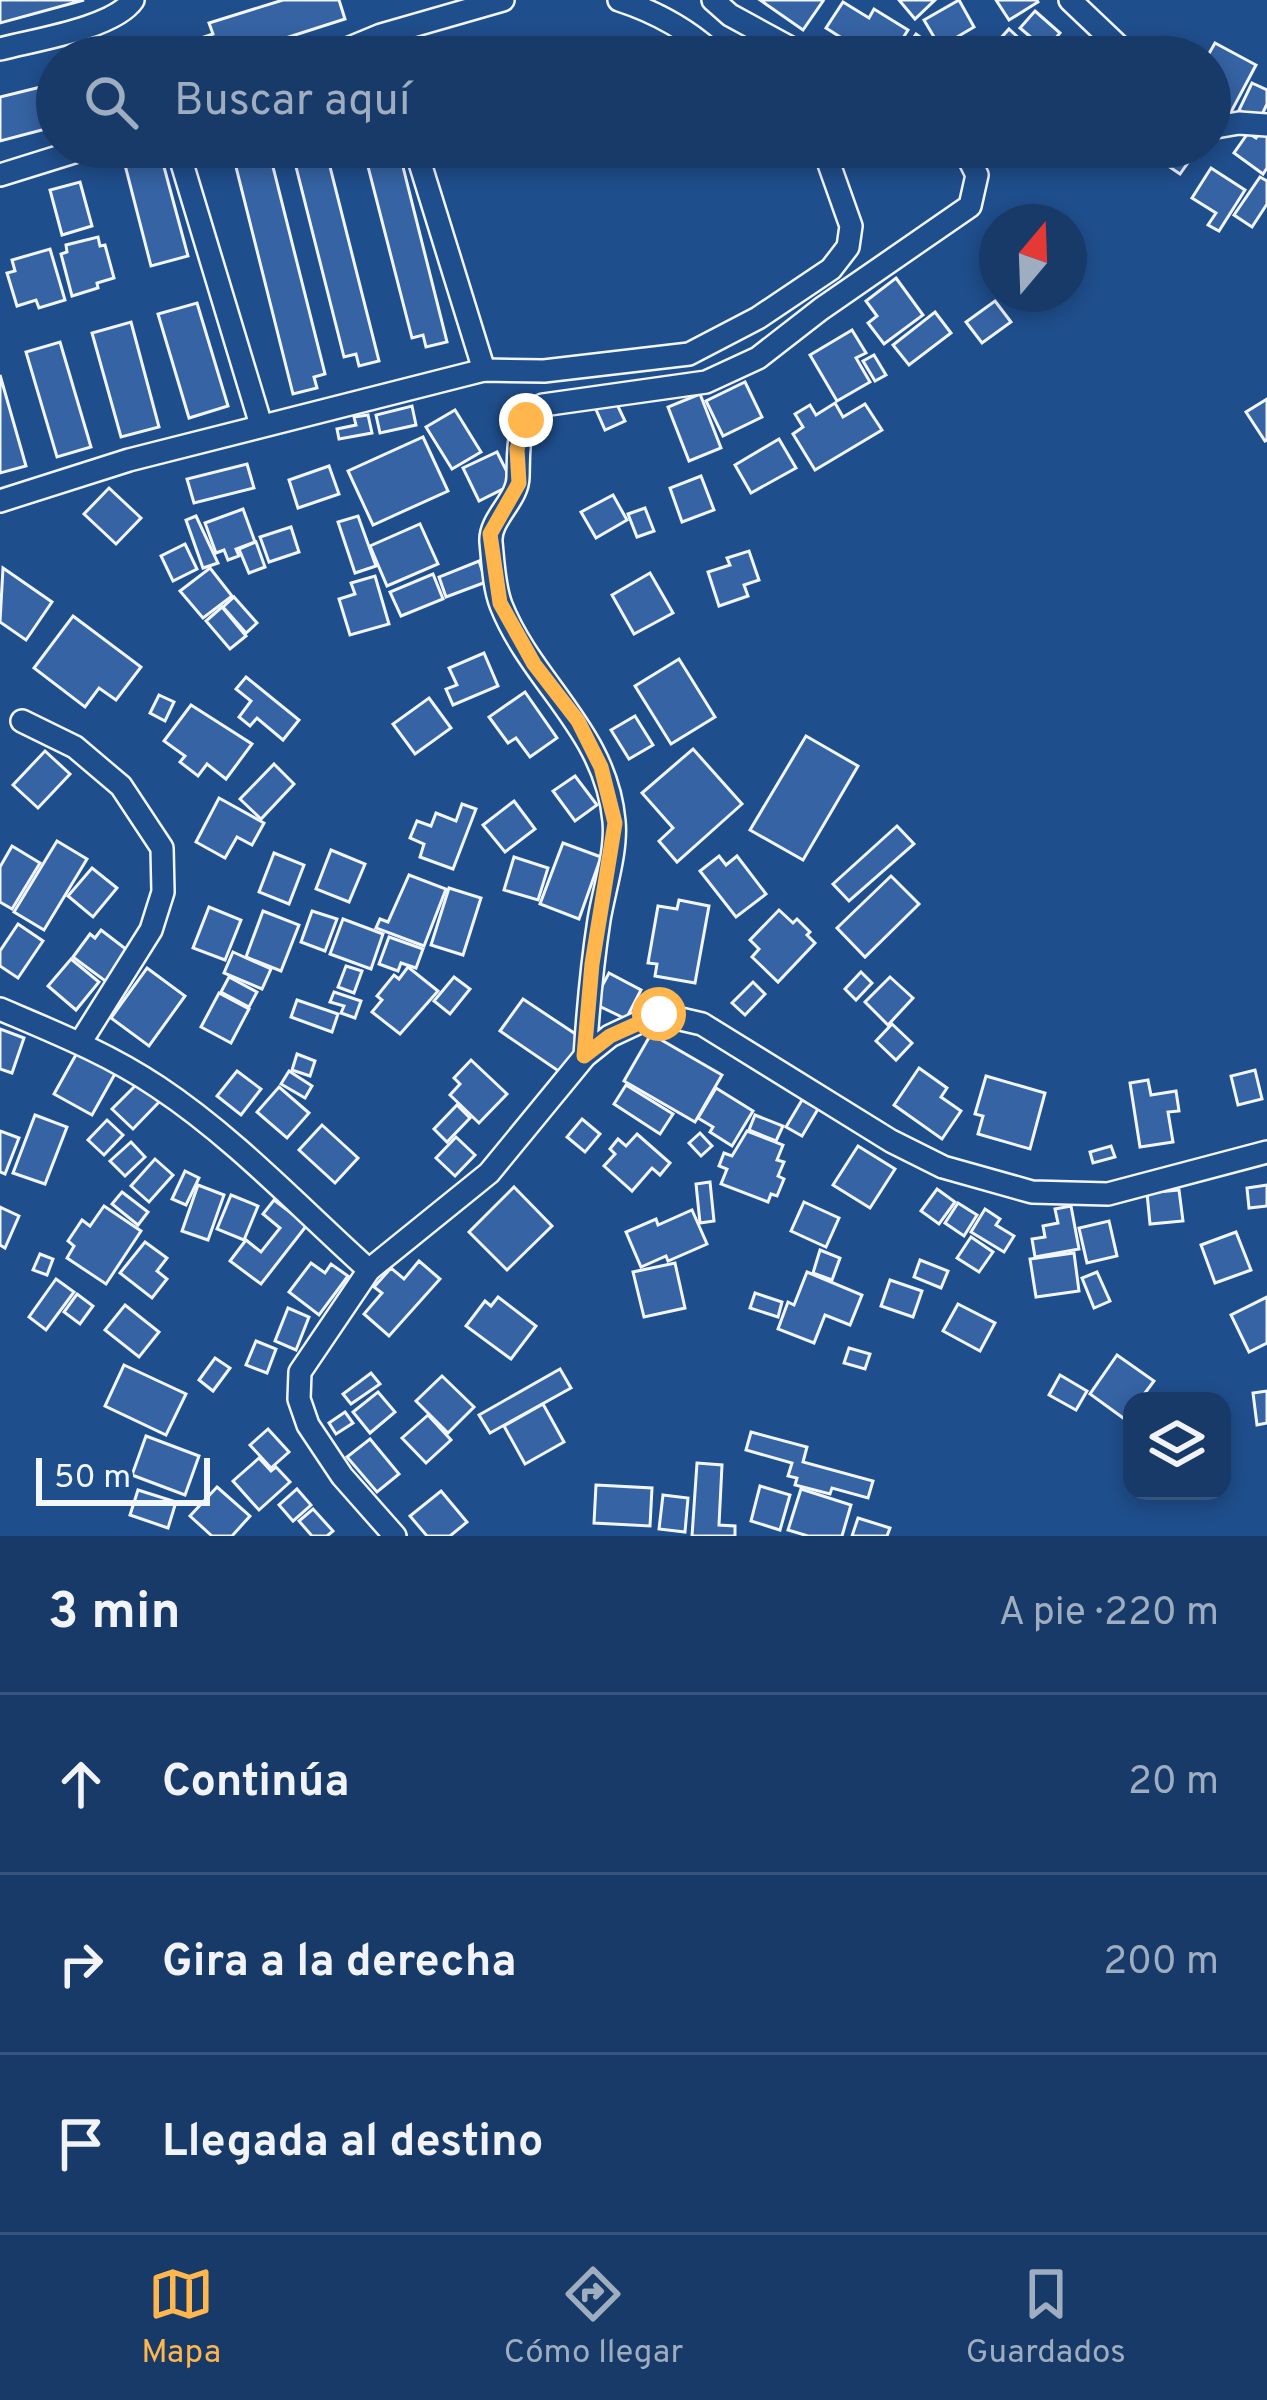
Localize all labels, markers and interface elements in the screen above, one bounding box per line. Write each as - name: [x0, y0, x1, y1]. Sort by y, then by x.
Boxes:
- search box: [36, 36, 1231, 168]
- icon: search: [78, 69, 144, 135]
- text: Buscar aquí: [174, 74, 410, 131]
- north arrow: [979, 204, 1087, 312]
- route end: [499, 393, 553, 447]
- route start: [632, 987, 686, 1041]
- map controls: [1123, 1392, 1231, 1500]
- button: layers: [1123, 1392, 1231, 1500]
- scale bar: [36, 1452, 210, 1505]
- text: 50 m: [54, 1458, 131, 1500]
- text: 3 min: [48, 1582, 181, 1647]
- text: A pie · 220 m: [999, 1590, 1219, 1639]
- icon: ahead: [48, 1751, 114, 1817]
- text: Continúa: [162, 1755, 349, 1812]
- text: 20 m: [1128, 1759, 1219, 1808]
- icon: right: [48, 1931, 114, 1997]
- text: Gira a la derecha: [162, 1935, 516, 1992]
- text: 200 m: [1103, 1939, 1219, 1988]
- icon: arrive: [48, 2111, 114, 2177]
- text: Llegada al destino: [162, 2115, 543, 2172]
- tab: Mapa: [141, 2261, 221, 2375]
- tab: Cómo llegar: [504, 2261, 683, 2375]
- tab: Guardados: [966, 2261, 1126, 2375]

